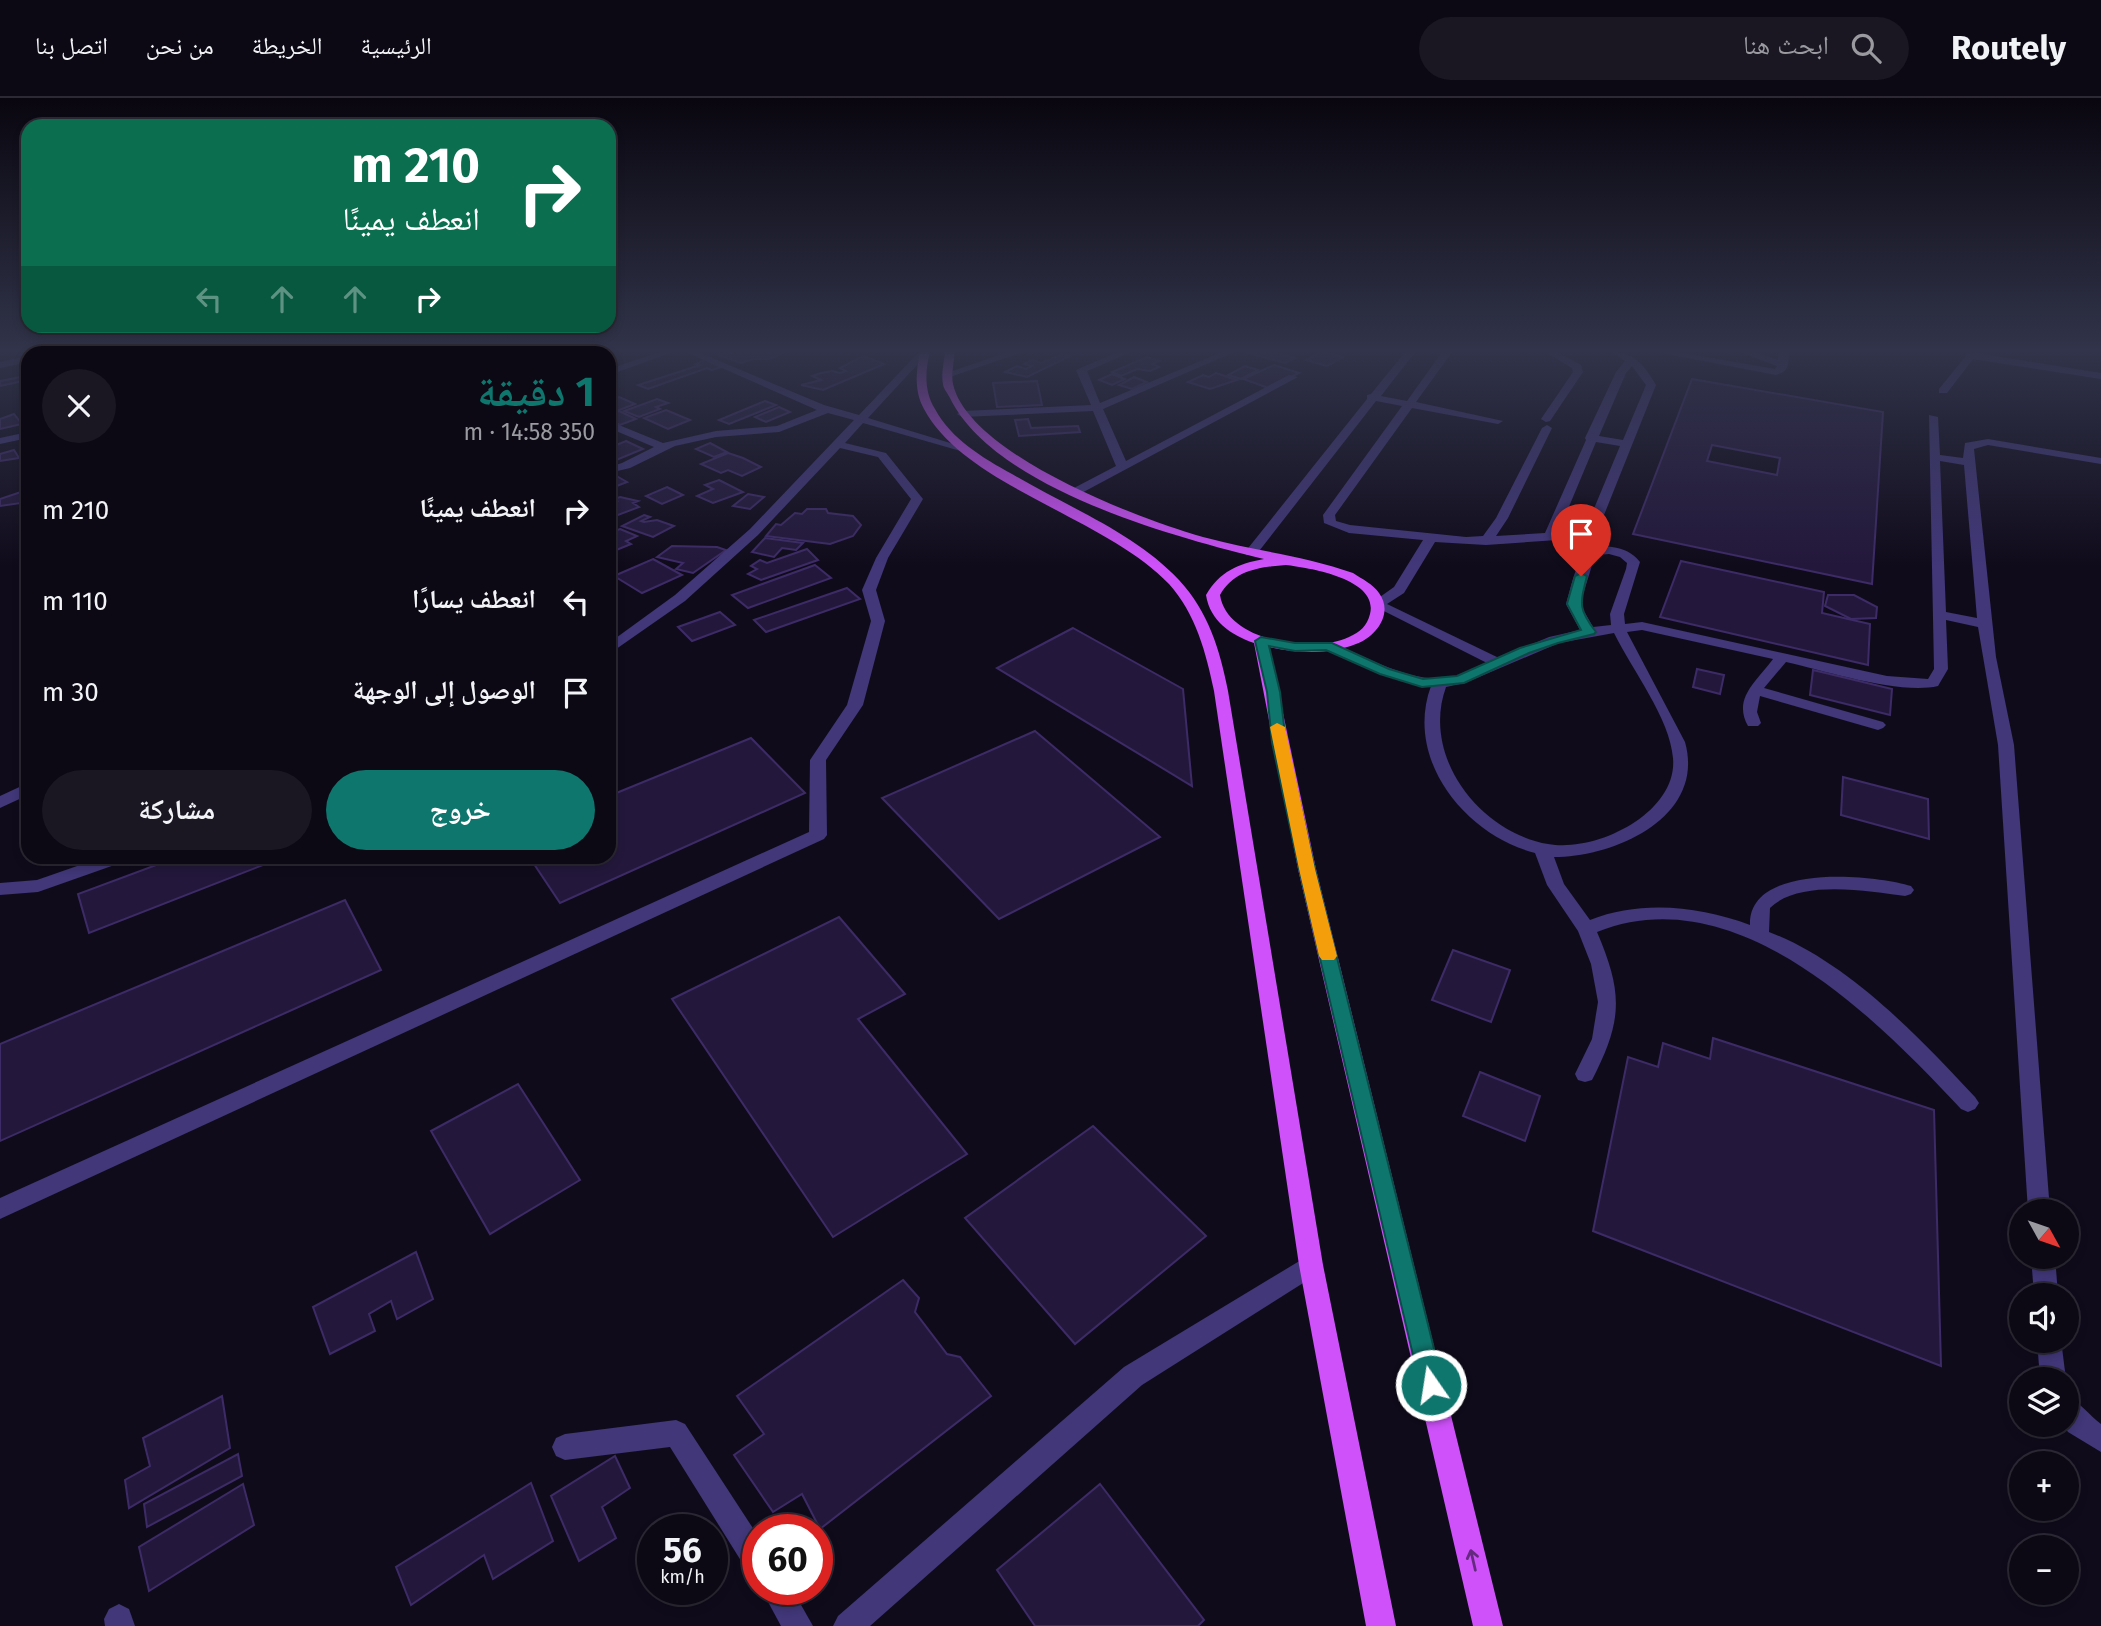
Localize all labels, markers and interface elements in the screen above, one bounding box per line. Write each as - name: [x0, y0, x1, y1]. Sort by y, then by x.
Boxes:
- search box: [1419, 17, 1909, 80]
- text: Routely: [1951, 28, 2066, 68]
- icon: search: [1847, 29, 1885, 67]
- text: ابحث هنا: [1743, 30, 1829, 61]
- text: اتصل بنا: [35, 32, 108, 60]
- text: من نحن: [146, 32, 214, 60]
- text: الخريطة: [252, 32, 322, 60]
- text: الرئيسية: [360, 32, 432, 60]
- text: 210 m: [351, 136, 480, 195]
- icon: right: [504, 147, 595, 238]
- text: انعطف يمينًا: [342, 200, 480, 238]
- icon: left: [190, 280, 228, 318]
- icon: ahead: [263, 280, 301, 318]
- icon: ahead: [336, 280, 374, 318]
- icon: right: [409, 280, 447, 318]
- text: 1 دقيقة: [477, 367, 595, 417]
- button: close: [42, 369, 116, 443]
- text: 350 m · 14:58: [464, 418, 595, 446]
- icon: right: [557, 492, 595, 530]
- text: انعطف يمينًا: [420, 493, 536, 524]
- text: 210 m: [42, 495, 109, 526]
- pin: [1551, 504, 1611, 576]
- icon: arrive: [1562, 515, 1600, 553]
- icon: left: [557, 583, 595, 621]
- text: انعطف يسارًا: [412, 584, 536, 615]
- text: 110 m: [42, 586, 108, 617]
- icon: arrive: [557, 674, 595, 712]
- text: الوصول إلى الوجهة: [353, 675, 536, 706]
- text: 30 m: [42, 677, 99, 708]
- button: مشاركة: [42, 770, 312, 850]
- button: خروج: [326, 770, 595, 850]
- north arrow: [2009, 1199, 2079, 1269]
- map controls: [2009, 1199, 2079, 1605]
- button: sound: [2009, 1283, 2079, 1353]
- position arrow: [1394, 1348, 1468, 1422]
- button: layers: [2009, 1367, 2079, 1437]
- button: +: [2009, 1451, 2079, 1521]
- speed limit sign: 60: [742, 1514, 833, 1605]
- text: 56: [663, 1529, 702, 1571]
- button: −: [2009, 1535, 2079, 1605]
- one-way arrow: [1465, 1549, 1479, 1572]
- text: km/h: [660, 1566, 705, 1588]

